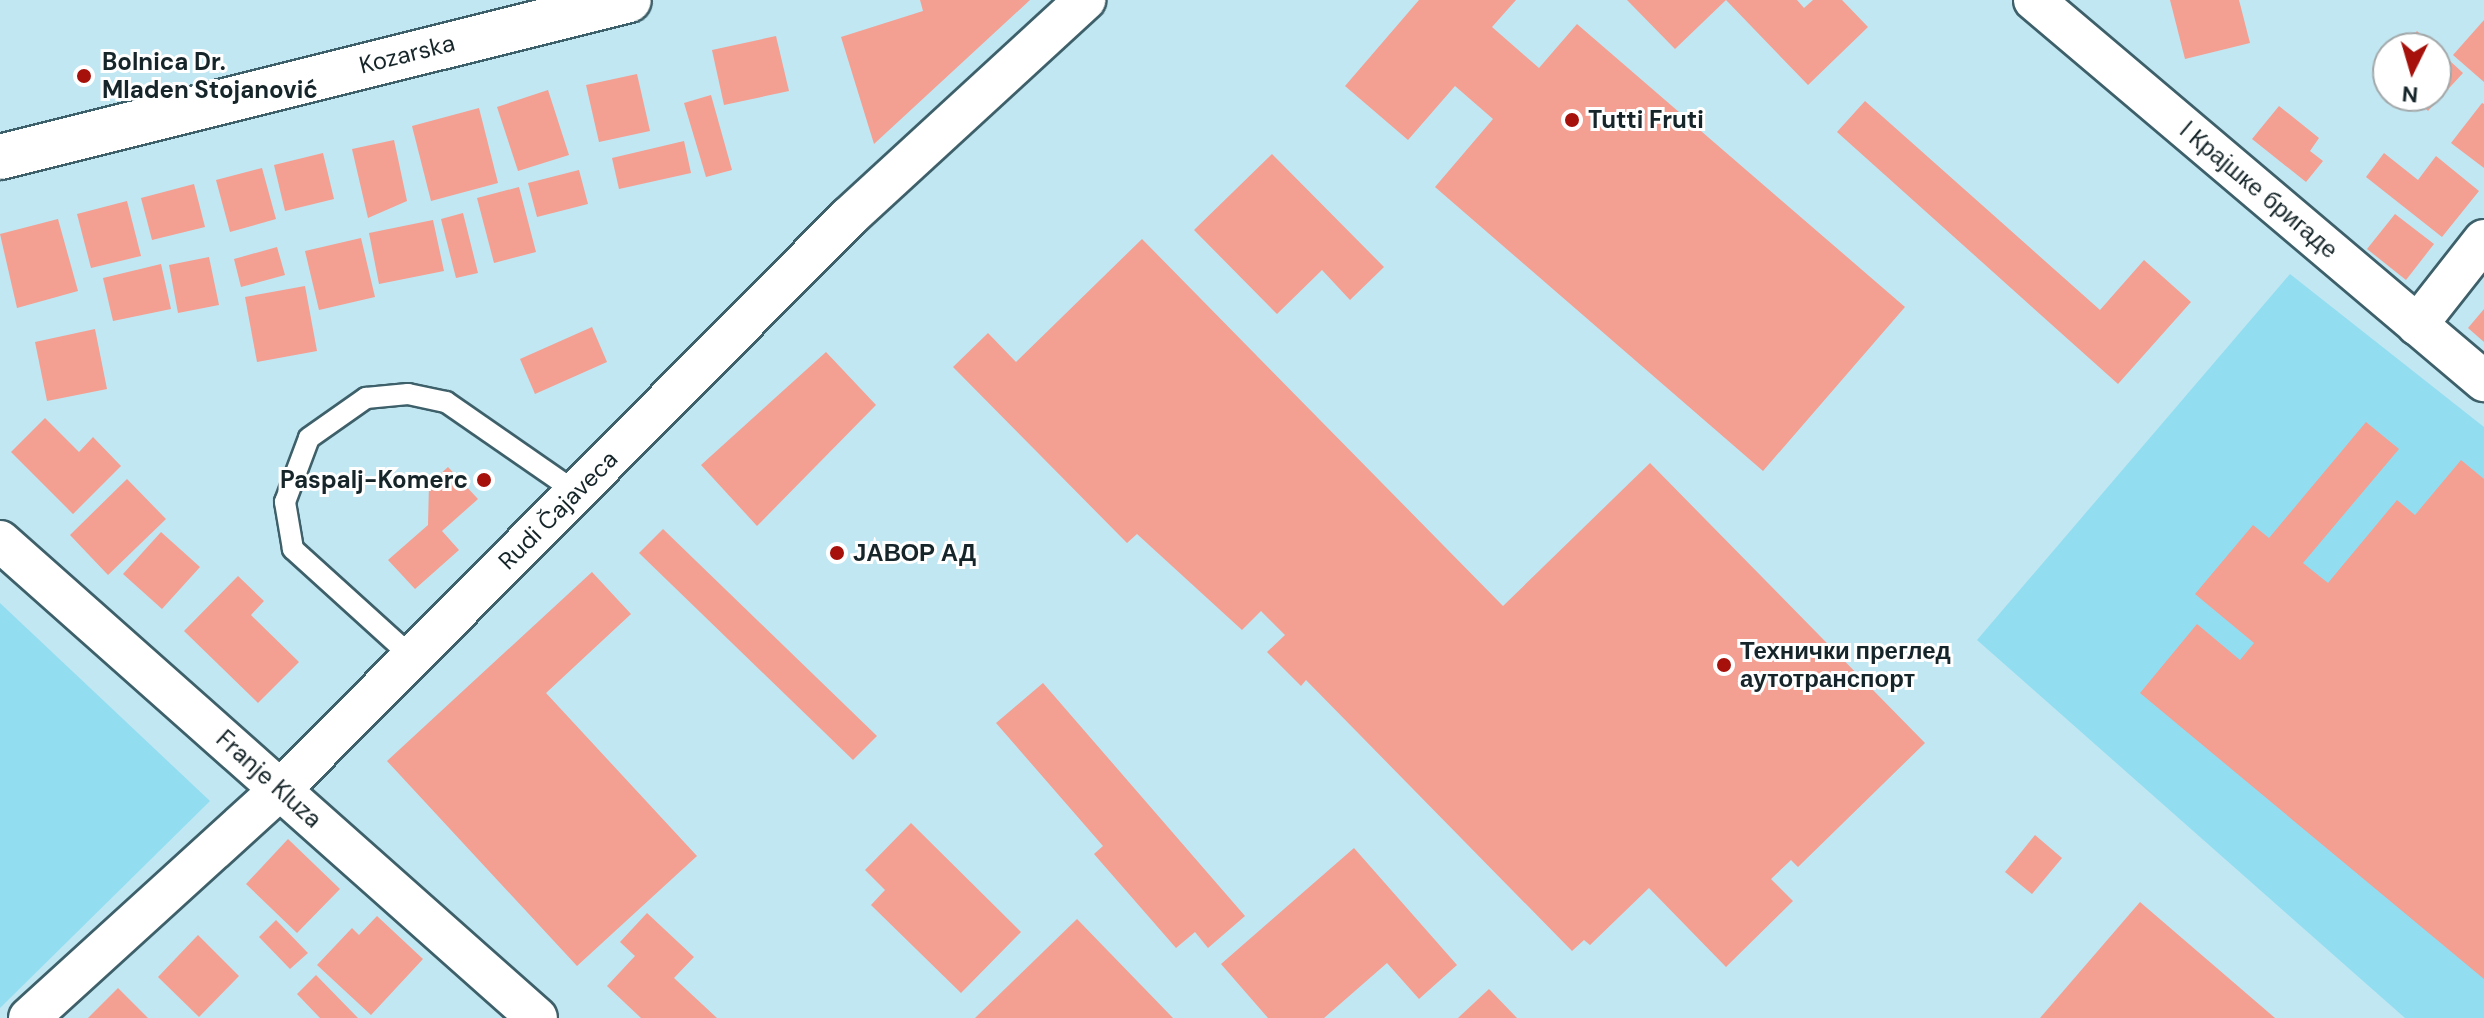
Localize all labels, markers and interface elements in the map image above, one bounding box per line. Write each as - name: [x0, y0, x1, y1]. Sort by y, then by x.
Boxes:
- street label: Kozarska: [356, 28, 458, 80]
- north arrow: [2372, 32, 2452, 112]
- place label: Bolnica Dr. Mladen Stojanović: [102, 48, 318, 104]
- marker: Bolnica Dr. Mladen Stojanović: [73, 65, 95, 87]
- text: N: [2401, 79, 2419, 110]
- place label: Tutti Fruti: [1588, 106, 1704, 134]
- marker: Tutti Fruti: [1563, 111, 1581, 129]
- street label: I Крајшке бригаде: [2174, 116, 2344, 264]
- street label: Rudi Čajaveca: [493, 445, 623, 575]
- place label: Paspalj-Komerc: [280, 466, 468, 494]
- marker: Paspalj-Komerc: [475, 471, 493, 489]
- place label: ЈАВОР АД: [853, 539, 976, 567]
- marker: ЈАВОР АД: [828, 544, 846, 562]
- place label: Технички преглед аутотранспорт: [1740, 637, 1951, 693]
- marker: Технички преглед аутотранспорт: [1715, 656, 1733, 674]
- street label: Franje Kluza: [210, 724, 328, 834]

